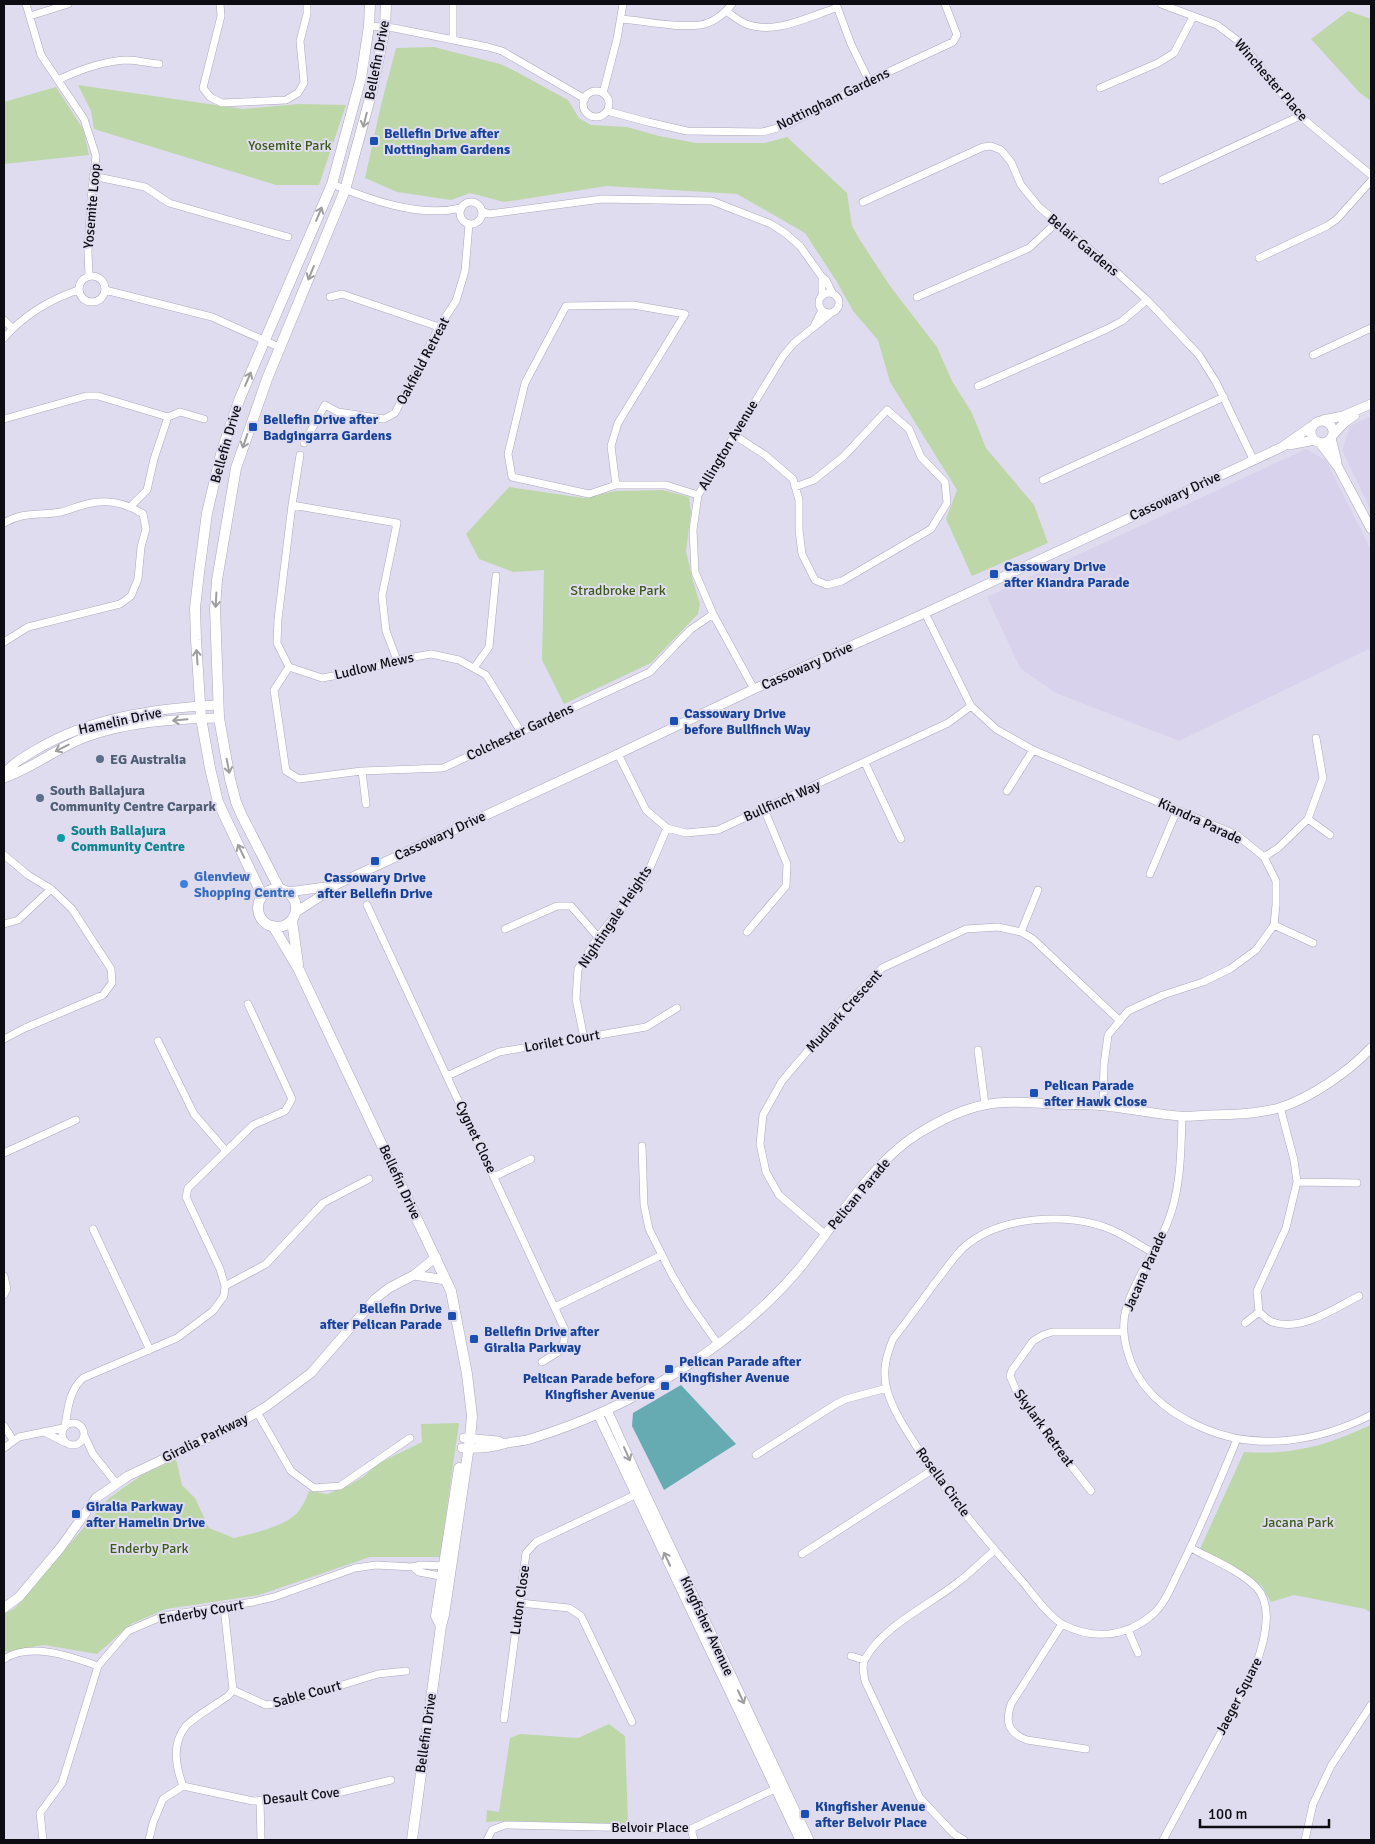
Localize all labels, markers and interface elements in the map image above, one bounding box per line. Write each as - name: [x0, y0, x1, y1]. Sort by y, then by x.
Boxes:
- street label: Bellefin Drive: [361, 19, 393, 101]
- street label: Winchester Place: [1231, 35, 1311, 125]
- street label: Nottingham Gardens: [774, 64, 892, 134]
- one-way arrow: [360, 112, 369, 128]
- place label: Bellefin Drive after Nottingham Gardens: [384, 125, 510, 158]
- marker: Bellefin Drive after Nottingham Gardens: [368, 135, 380, 147]
- park label: Yosemite Park: [248, 137, 332, 154]
- street label: Yosemite Loop: [80, 163, 104, 249]
- one-way arrow: [315, 207, 325, 222]
- street label: Belair Gardens: [1044, 210, 1122, 280]
- one-way arrow: [306, 265, 315, 280]
- street label: Oakfield Retreat: [393, 314, 453, 408]
- one-way arrow: [244, 372, 253, 387]
- street label: Allington Avenue: [694, 397, 762, 493]
- street label: Bellefin Drive: [207, 403, 245, 485]
- place label: Bellefin Drive after Badgingarra Gardens: [263, 411, 392, 444]
- marker: Bellefin Drive after Badgingarra Gardens: [247, 421, 259, 433]
- one-way arrow: [240, 433, 250, 449]
- street label: Cassowary Drive: [1127, 468, 1223, 524]
- place label: Cassowary Drive after Kiandra Parade: [1004, 558, 1129, 591]
- marker: Cassowary Drive after Kiandra Parade: [988, 568, 1000, 580]
- park label: Stradbroke Park: [570, 582, 666, 599]
- one-way arrow: [211, 592, 220, 608]
- street label: Cassowary Drive: [759, 638, 855, 694]
- one-way arrow: [193, 649, 202, 665]
- street label: Ludlow Mews: [333, 649, 415, 683]
- street label: Colchester Gardens: [464, 700, 576, 764]
- street label: Hamelin Drive: [77, 704, 163, 738]
- place label: Cassowary Drive before Bullfinch Way: [684, 705, 811, 738]
- one-way arrow: [172, 715, 188, 725]
- marker: Cassowary Drive before Bullfinch Way: [668, 715, 680, 727]
- one-way arrow: [55, 743, 70, 753]
- place label: EG Australia: [110, 751, 186, 768]
- marker: EG Australia: [94, 753, 106, 765]
- one-way arrow: [223, 757, 233, 773]
- street label: Bullfinch Way: [741, 776, 823, 825]
- place label: South Ballajura Community Centre Carpark: [50, 782, 216, 815]
- marker: South Ballajura Community Centre Carpark: [34, 792, 46, 804]
- street label: Kiandra Parade: [1155, 794, 1245, 848]
- street label: Cassowary Drive: [392, 808, 488, 864]
- place label: South Ballajura Community Centre: [71, 822, 185, 855]
- marker: South Ballajura Community Centre: [55, 832, 67, 844]
- one-way arrow: [236, 844, 245, 859]
- marker: Cassowary Drive after Bellefin Drive: [369, 855, 381, 867]
- street label: Nightingale Heights: [575, 863, 655, 971]
- place label: Glenview Shopping Centre: [194, 868, 295, 901]
- place label: Cassowary Drive after Bellefin Drive: [317, 869, 433, 902]
- marker: Glenview Shopping Centre: [178, 878, 190, 890]
- street label: Mudlark Crescent: [802, 966, 886, 1056]
- street label: Lorilet Court: [523, 1026, 601, 1056]
- place label: Pelican Parade after Hawk Close: [1044, 1077, 1147, 1110]
- marker: Pelican Parade after Hawk Close: [1028, 1087, 1040, 1099]
- street label: Cygnet Close: [452, 1098, 500, 1176]
- street label: Bellefin Drive: [375, 1142, 425, 1222]
- street label: Pelican Parade: [824, 1155, 894, 1233]
- street label: Jacana Parade: [1120, 1228, 1170, 1314]
- place label: Bellefin Drive after Pelican Parade: [320, 1300, 442, 1333]
- marker: Bellefin Drive after Pelican Parade: [446, 1310, 458, 1322]
- place label: Bellefin Drive after Giralia Parkway: [484, 1323, 600, 1356]
- marker: Bellefin Drive after Giralia Parkway: [468, 1333, 480, 1345]
- place label: Pelican Parade after Kingfisher Avenue: [679, 1353, 802, 1386]
- marker: Pelican Parade after Kingfisher Avenue: [663, 1363, 675, 1375]
- place label: Pelican Parade before Kingfisher Avenue: [523, 1370, 655, 1403]
- marker: Pelican Parade before Kingfisher Avenue: [659, 1380, 671, 1392]
- street label: Skylark Retreat: [1010, 1386, 1078, 1470]
- street label: Giralia Parkway: [159, 1410, 251, 1466]
- street label: Rosella Circle: [912, 1444, 974, 1520]
- one-way arrow: [623, 1446, 633, 1461]
- place label: Giralia Parkway after Hamelin Drive: [86, 1498, 205, 1531]
- marker: Giralia Parkway after Hamelin Drive: [70, 1508, 82, 1520]
- park label: Jacana Park: [1262, 1514, 1334, 1531]
- park label: Enderby Park: [109, 1540, 189, 1557]
- one-way arrow: [661, 1552, 671, 1567]
- street label: Luton Close: [507, 1564, 533, 1636]
- street label: Kingfisher Avenue: [676, 1573, 738, 1679]
- street label: Enderby Court: [157, 1596, 245, 1628]
- street label: Jaeger Square: [1212, 1655, 1266, 1737]
- street label: Sable Court: [271, 1677, 343, 1711]
- one-way arrow: [736, 1689, 746, 1704]
- street label: Bellefin Drive: [412, 1692, 440, 1774]
- street label: Desault Cove: [262, 1783, 340, 1809]
- scale bar: [1200, 1796, 1329, 1828]
- place label: Kingfisher Avenue after Belvoir Place: [815, 1798, 927, 1831]
- text: 100 m: [1208, 1805, 1248, 1823]
- marker: Kingfisher Avenue after Belvoir Place: [799, 1808, 811, 1820]
- street label: Belvoir Place: [611, 1819, 689, 1836]

